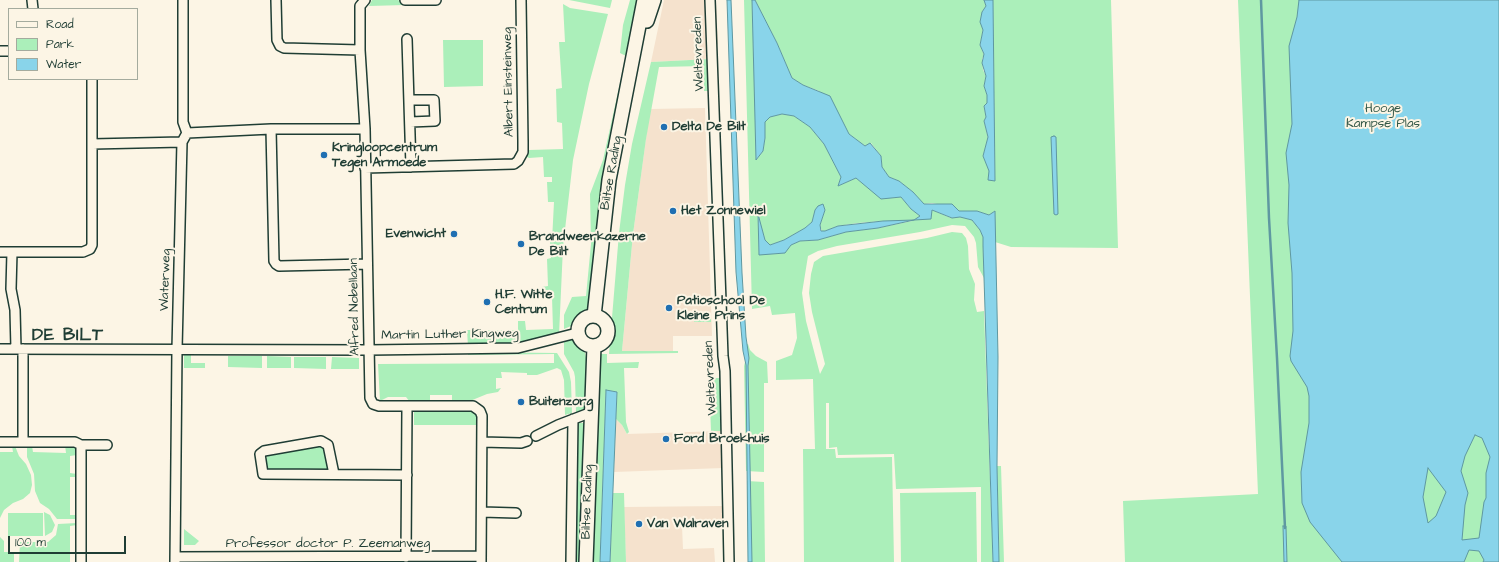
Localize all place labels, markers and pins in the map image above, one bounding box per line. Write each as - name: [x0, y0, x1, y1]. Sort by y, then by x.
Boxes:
- place label: Delta De Bilt: [672, 119, 746, 135]
- marker: Delta De Bilt: [659, 122, 669, 132]
- place label: Kringloopcentrum Tegen Armoede: [332, 140, 437, 171]
- marker: Kringloopcentrum Tegen Armoede: [319, 150, 329, 160]
- place label: Het Zonnewiel: [681, 203, 765, 219]
- marker: Het Zonnewiel: [668, 206, 678, 216]
- place label: Evenwicht: [386, 226, 446, 242]
- marker: Evenwicht: [449, 229, 459, 239]
- place label: Brandweerkazerne De Bilt: [529, 229, 646, 260]
- marker: Brandweerkazerne De Bilt: [516, 239, 526, 249]
- place label: H.F. Witte Centrum: [495, 287, 552, 318]
- place label: Patioschool De Kleine Prins: [677, 293, 765, 324]
- marker: H.F. Witte Centrum: [482, 297, 492, 307]
- marker: Patioschool De Kleine Prins: [664, 303, 674, 313]
- place label: Buitenzorg: [529, 394, 593, 410]
- marker: Buitenzorg: [516, 397, 526, 407]
- place label: Ford Broekhuis: [674, 431, 770, 447]
- marker: Ford Broekhuis: [661, 434, 671, 444]
- place label: Van Walraven: [647, 516, 728, 532]
- marker: Van Walraven: [634, 519, 644, 529]

